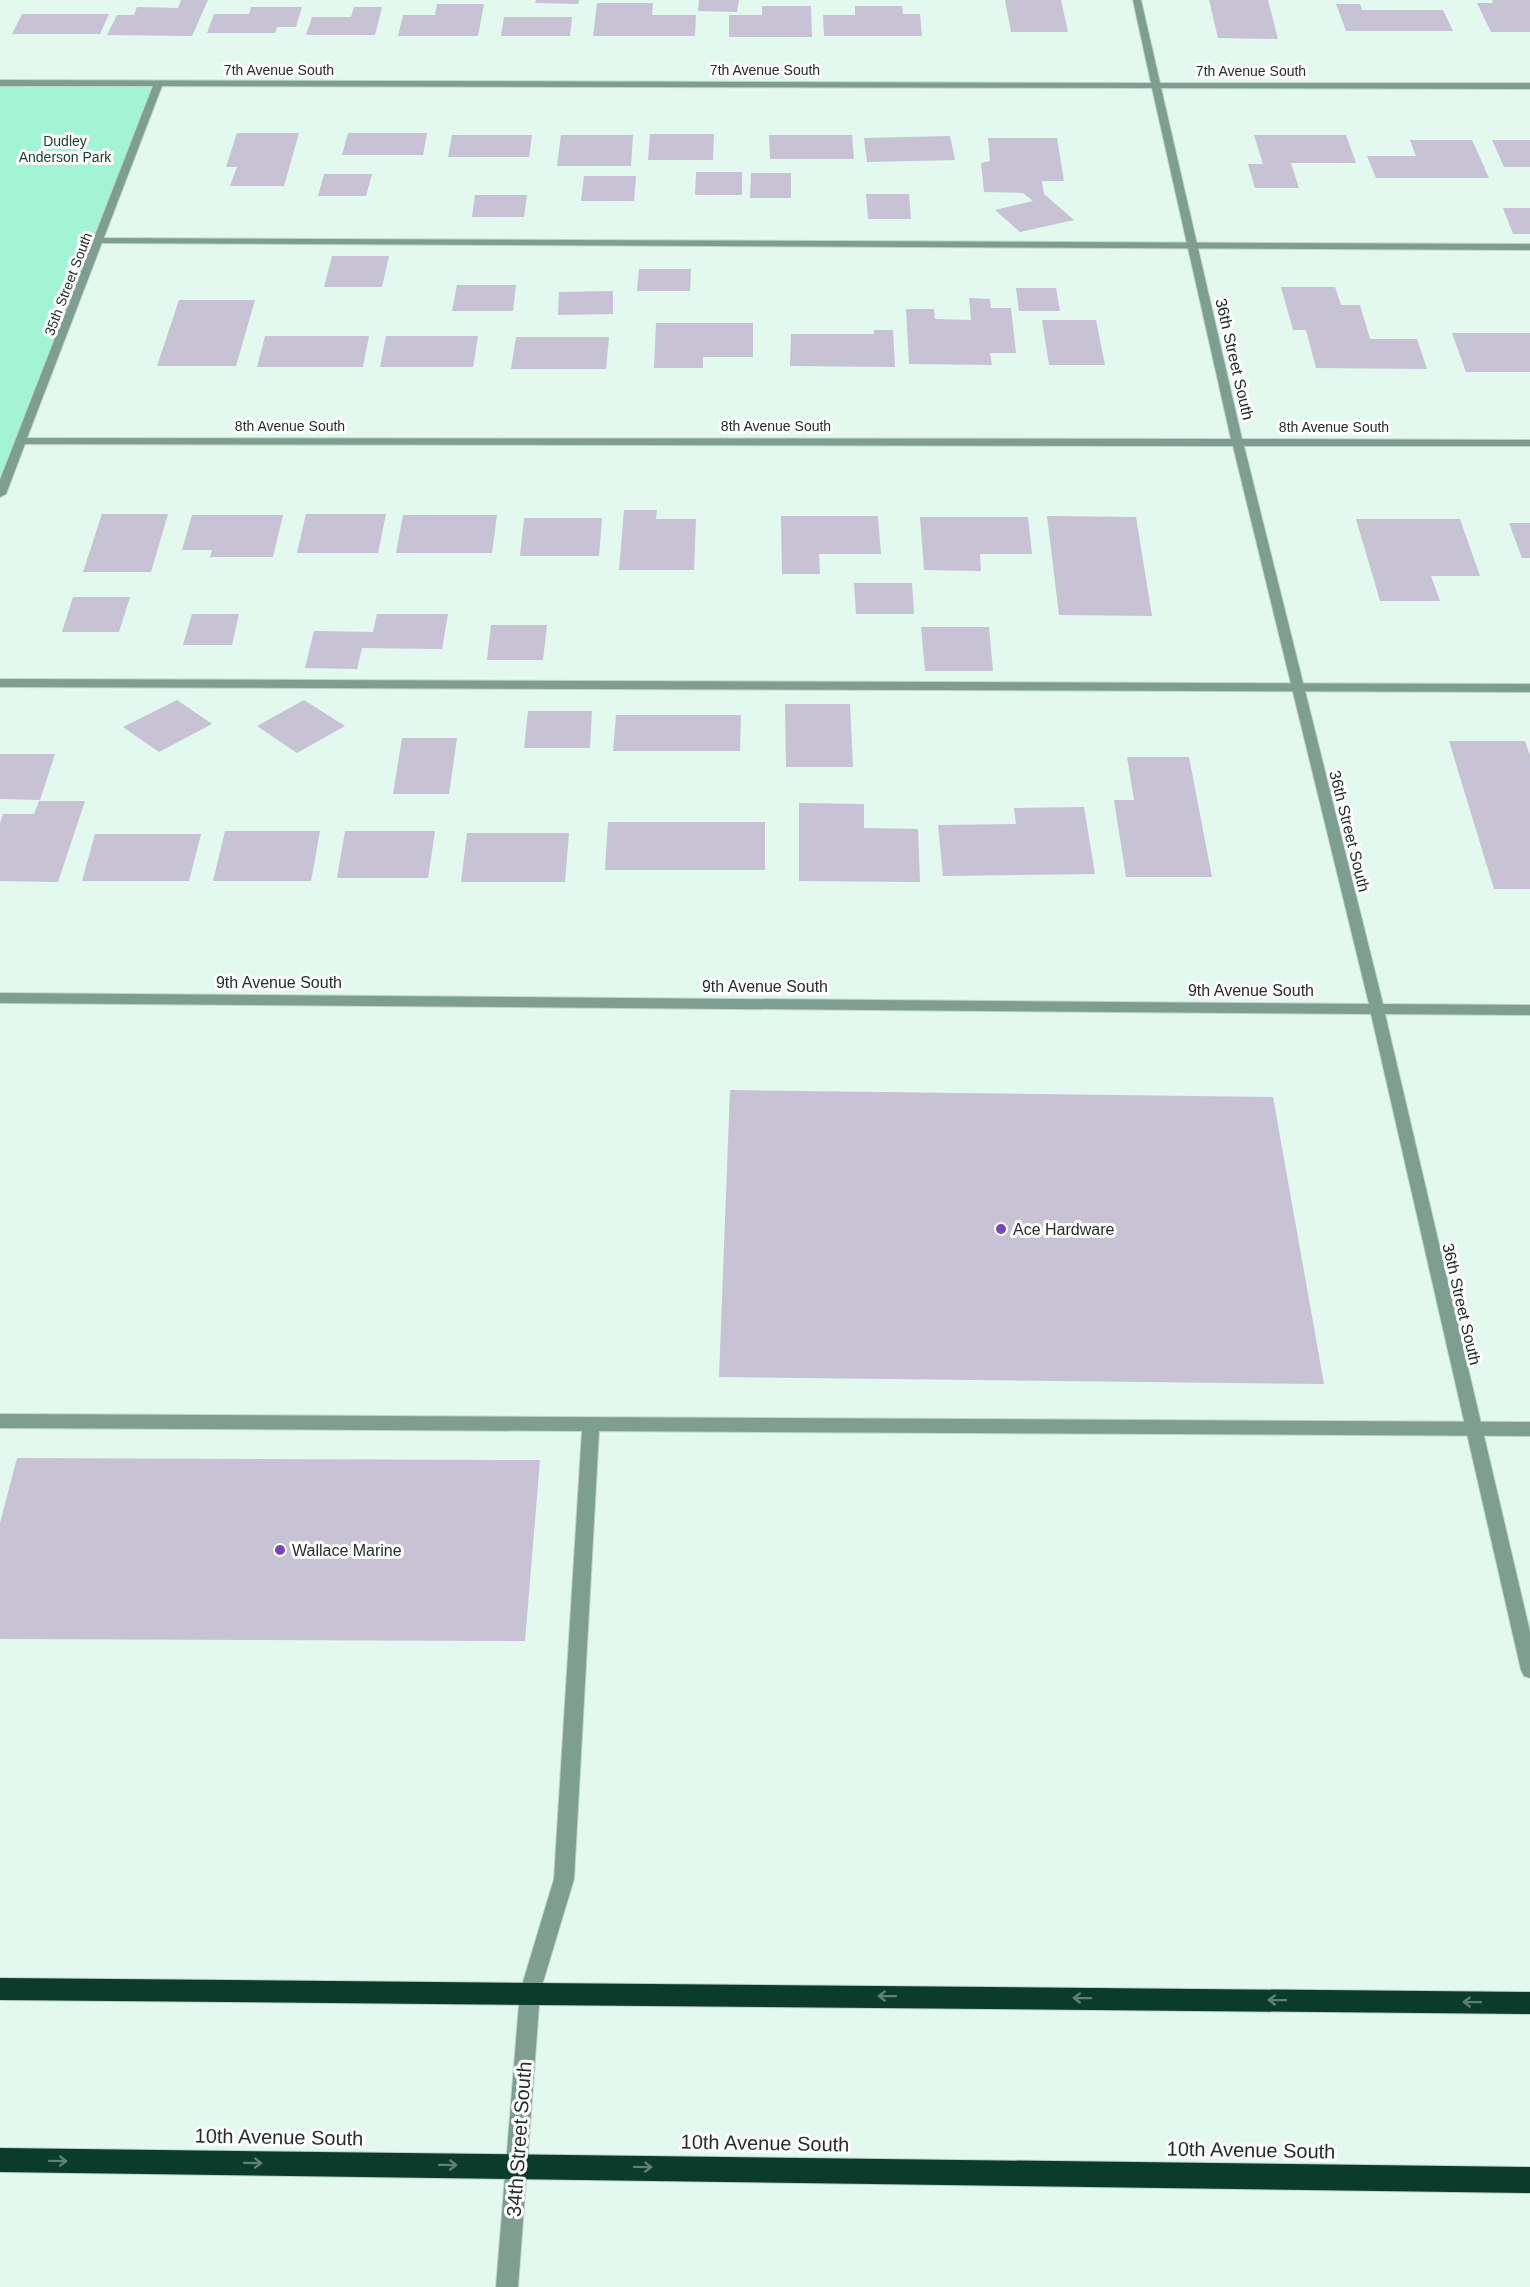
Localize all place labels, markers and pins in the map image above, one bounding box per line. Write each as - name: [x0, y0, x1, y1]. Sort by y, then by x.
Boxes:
- place label: Ace Hardware: [1013, 1221, 1114, 1238]
- marker: Ace Hardware: [994, 1222, 1008, 1236]
- place label: Wallace Marine: [292, 1542, 402, 1559]
- marker: Wallace Marine: [273, 1543, 287, 1557]

